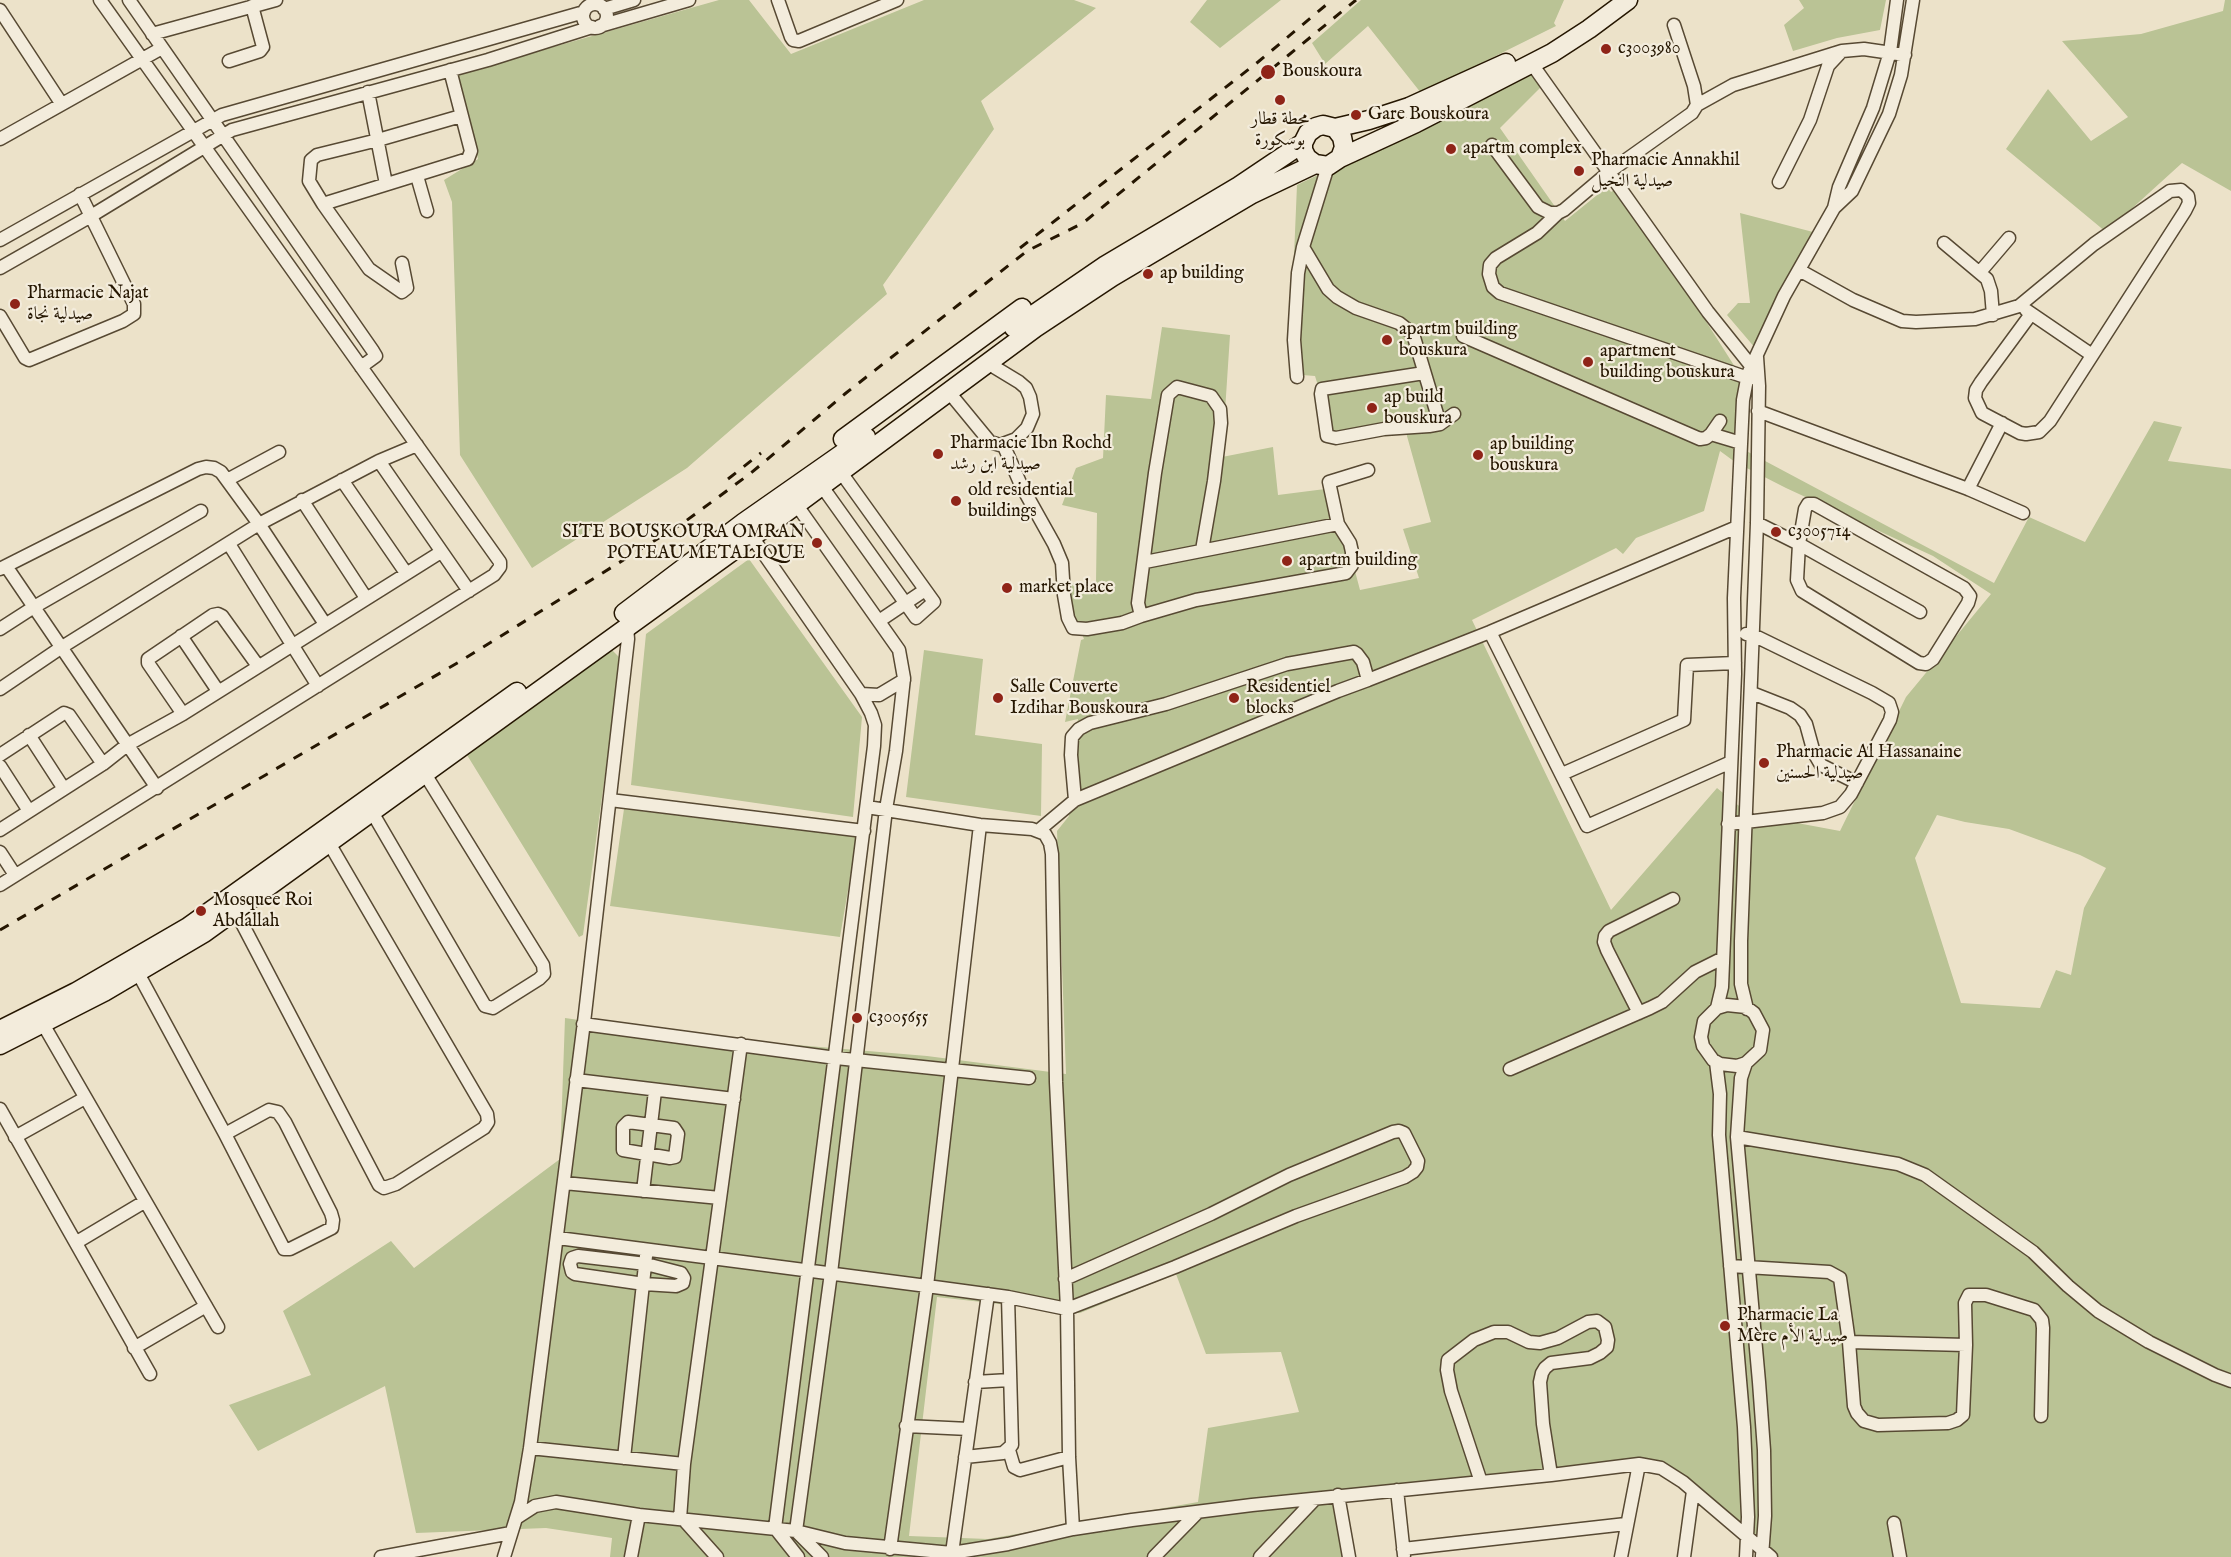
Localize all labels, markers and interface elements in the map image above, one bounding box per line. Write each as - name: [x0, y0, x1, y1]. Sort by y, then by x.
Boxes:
- place label: c3003980: [1618, 38, 1681, 60]
- marker: c3003980: [1599, 42, 1613, 56]
- place label: Bouskoura: [1282, 61, 1362, 83]
- marker: Bouskoura: [1259, 63, 1277, 81]
- marker: محطة قطار بوسكورة: [1273, 93, 1287, 107]
- place label: Gare Bouskoura: [1368, 104, 1489, 126]
- marker: Gare Bouskoura: [1349, 108, 1363, 122]
- place label: محطة قطار بوسكورة: [1251, 109, 1309, 152]
- place label: apartm complex: [1463, 138, 1582, 160]
- marker: apartm complex: [1444, 142, 1458, 156]
- place label: Pharmacie Annakhil صيدلية النخيل: [1591, 150, 1740, 192]
- marker: Pharmacie Annakhil صيدلية النخيل: [1572, 164, 1586, 178]
- place label: ap building: [1160, 263, 1244, 285]
- marker: ap building: [1141, 267, 1155, 281]
- place label: Pharmacie Najat صيدلية نجاة: [27, 283, 149, 326]
- marker: Pharmacie Najat صيدلية نجاة: [8, 297, 22, 311]
- place label: apartm building bouskura: [1399, 319, 1517, 362]
- marker: apartm building bouskura: [1380, 333, 1394, 347]
- place label: apartment building bouskura: [1600, 341, 1735, 384]
- marker: apartment building bouskura: [1581, 355, 1595, 369]
- place label: ap build bouskura: [1384, 387, 1452, 430]
- marker: ap build bouskura: [1365, 401, 1379, 415]
- place label: Pharmacie Ibn Rochd صيدلية ابن رشد: [950, 433, 1112, 476]
- place label: ap building bouskura: [1490, 434, 1574, 476]
- marker: Pharmacie Ibn Rochd صيدلية ابن رشد: [931, 447, 945, 461]
- marker: ap building bouskura: [1471, 448, 1485, 462]
- place label: old residential buildings: [968, 480, 1073, 522]
- marker: old residential buildings: [949, 494, 963, 508]
- place label: c3005714: [1788, 521, 1851, 543]
- place label: SITE BOUSKOURA OMRAN POTEAU METALIQUE: [562, 522, 805, 564]
- marker: c3005714: [1769, 525, 1783, 539]
- marker: SITE BOUSKOURA OMRAN POTEAU METALIQUE: [810, 536, 824, 550]
- place label: apartm building: [1299, 550, 1417, 572]
- marker: apartm building: [1280, 554, 1294, 568]
- place label: market place: [1019, 577, 1113, 599]
- marker: market place: [1000, 581, 1014, 595]
- place label: Salle Couverte Izdihar Bouskoura: [1010, 677, 1148, 720]
- place label: Residentiel blocks: [1246, 677, 1330, 720]
- marker: Salle Couverte Izdihar Bouskoura: [991, 691, 1005, 705]
- marker: Residentiel blocks: [1227, 691, 1241, 705]
- place label: Pharmacie Al Hassanaine صيدلية الحسنين: [1776, 742, 1961, 784]
- marker: Pharmacie Al Hassanaine صيدلية الحسنين: [1757, 756, 1771, 770]
- place label: Mosquee Roi Abdallah: [213, 890, 313, 932]
- marker: Mosquee Roi Abdallah: [194, 904, 208, 918]
- place label: c3005655: [869, 1007, 928, 1029]
- marker: c3005655: [850, 1011, 864, 1025]
- place label: Pharmacie La Mère صيدلية الأم: [1737, 1305, 1848, 1348]
- marker: Pharmacie La Mère صيدلية الأم: [1718, 1319, 1732, 1333]

